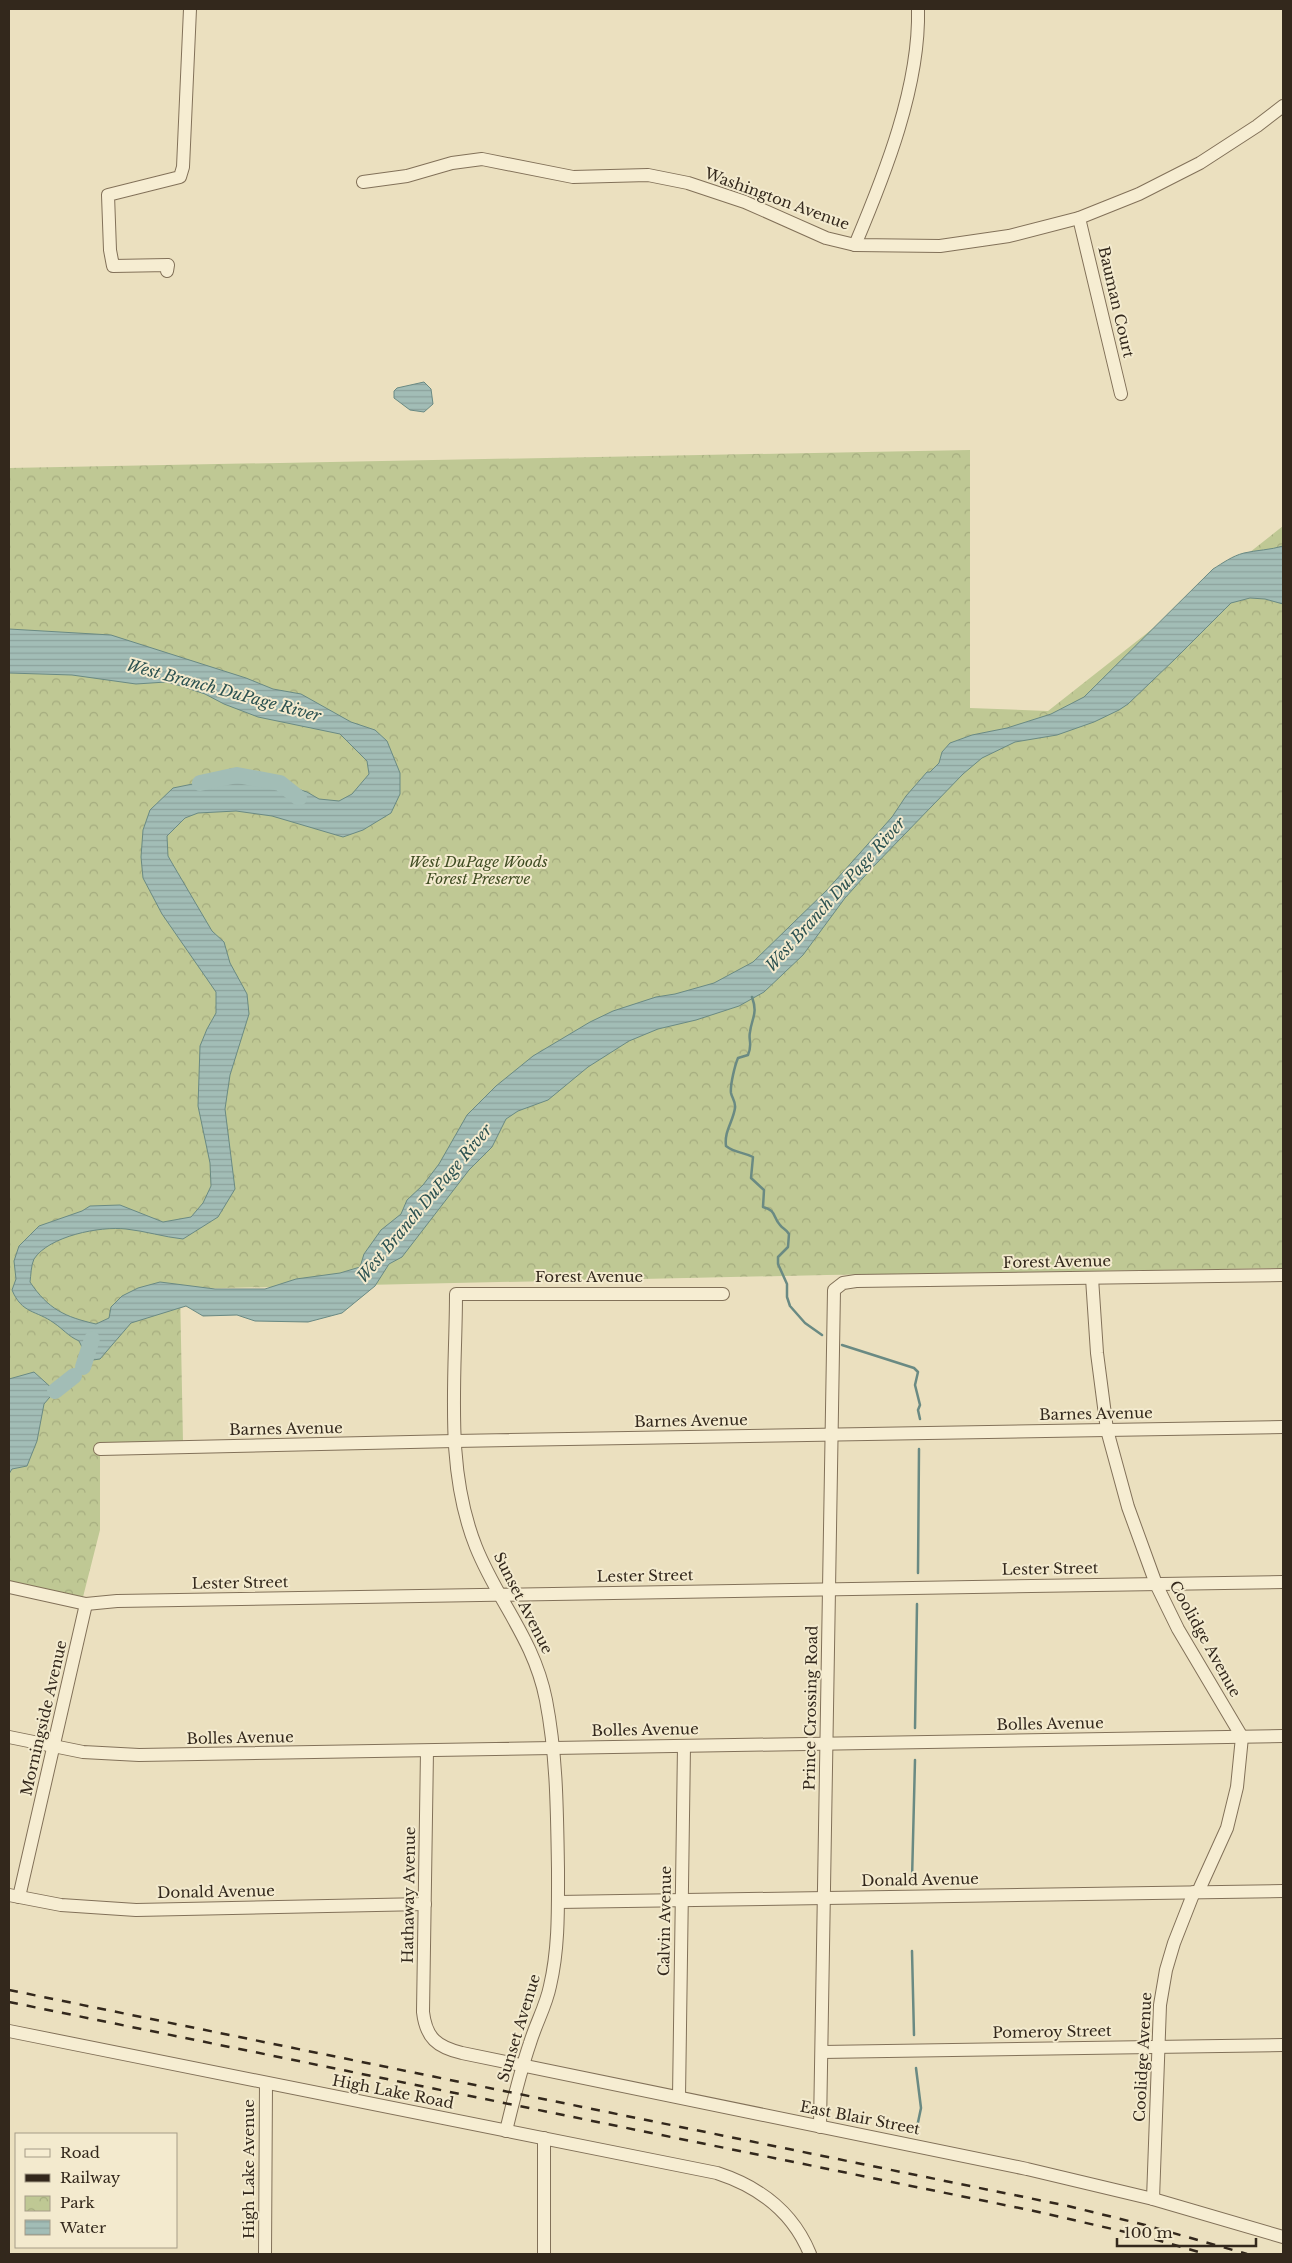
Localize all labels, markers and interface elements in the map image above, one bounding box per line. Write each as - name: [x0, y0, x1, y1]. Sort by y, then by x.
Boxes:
- street label: Washington Avenue: [701, 163, 852, 234]
- street label: Bauman Court: [1094, 244, 1139, 360]
- water label: West Branch DuPage River: [125, 654, 324, 726]
- water label: West Branch DuPage River: [761, 812, 910, 975]
- park label: West DuPage Woods Forest Preserve: [408, 852, 548, 888]
- water label: West Branch DuPage River: [352, 1119, 496, 1286]
- street label: Forest Avenue: [1003, 1251, 1111, 1272]
- street label: Forest Avenue: [535, 1267, 643, 1286]
- street label: Barnes Avenue: [1039, 1403, 1153, 1424]
- street label: Barnes Avenue: [634, 1410, 748, 1431]
- street label: Barnes Avenue: [229, 1418, 343, 1439]
- street label: Sunset Avenue: [490, 1549, 557, 1657]
- street label: Lester Street: [1001, 1558, 1099, 1579]
- street label: Lester Street: [596, 1565, 694, 1586]
- street label: Lester Street: [191, 1572, 289, 1593]
- street label: Coolidge Avenue: [1166, 1577, 1245, 1700]
- street label: Prince Crossing Road: [800, 1625, 821, 1791]
- street label: Morningside Avenue: [16, 1638, 71, 1798]
- street label: Bolles Avenue: [996, 1713, 1104, 1734]
- street label: Bolles Avenue: [591, 1719, 699, 1740]
- street label: Bolles Avenue: [186, 1727, 294, 1748]
- street label: Hathaway Avenue: [398, 1826, 419, 1964]
- street label: Calvin Avenue: [654, 1866, 675, 1976]
- street label: Donald Avenue: [861, 1869, 979, 1890]
- street label: Donald Avenue: [157, 1881, 275, 1902]
- street label: Sunset Avenue: [493, 1972, 544, 2084]
- street label: Coolidge Avenue: [1130, 1992, 1155, 2122]
- street label: Pomeroy Street: [992, 2021, 1112, 2042]
- street label: High Lake Road: [331, 2070, 455, 2113]
- street label: East Blair Street: [798, 2097, 922, 2139]
- street label: High Lake Avenue: [239, 2099, 258, 2239]
- legend: [15, 2133, 178, 2248]
- text: Road: [60, 2143, 100, 2162]
- text: Railway: [60, 2168, 121, 2187]
- text: Park: [60, 2193, 96, 2212]
- scale bar: [1117, 2216, 1256, 2248]
- text: Water: [59, 2218, 107, 2237]
- text: 100 m: [1124, 2223, 1173, 2242]

